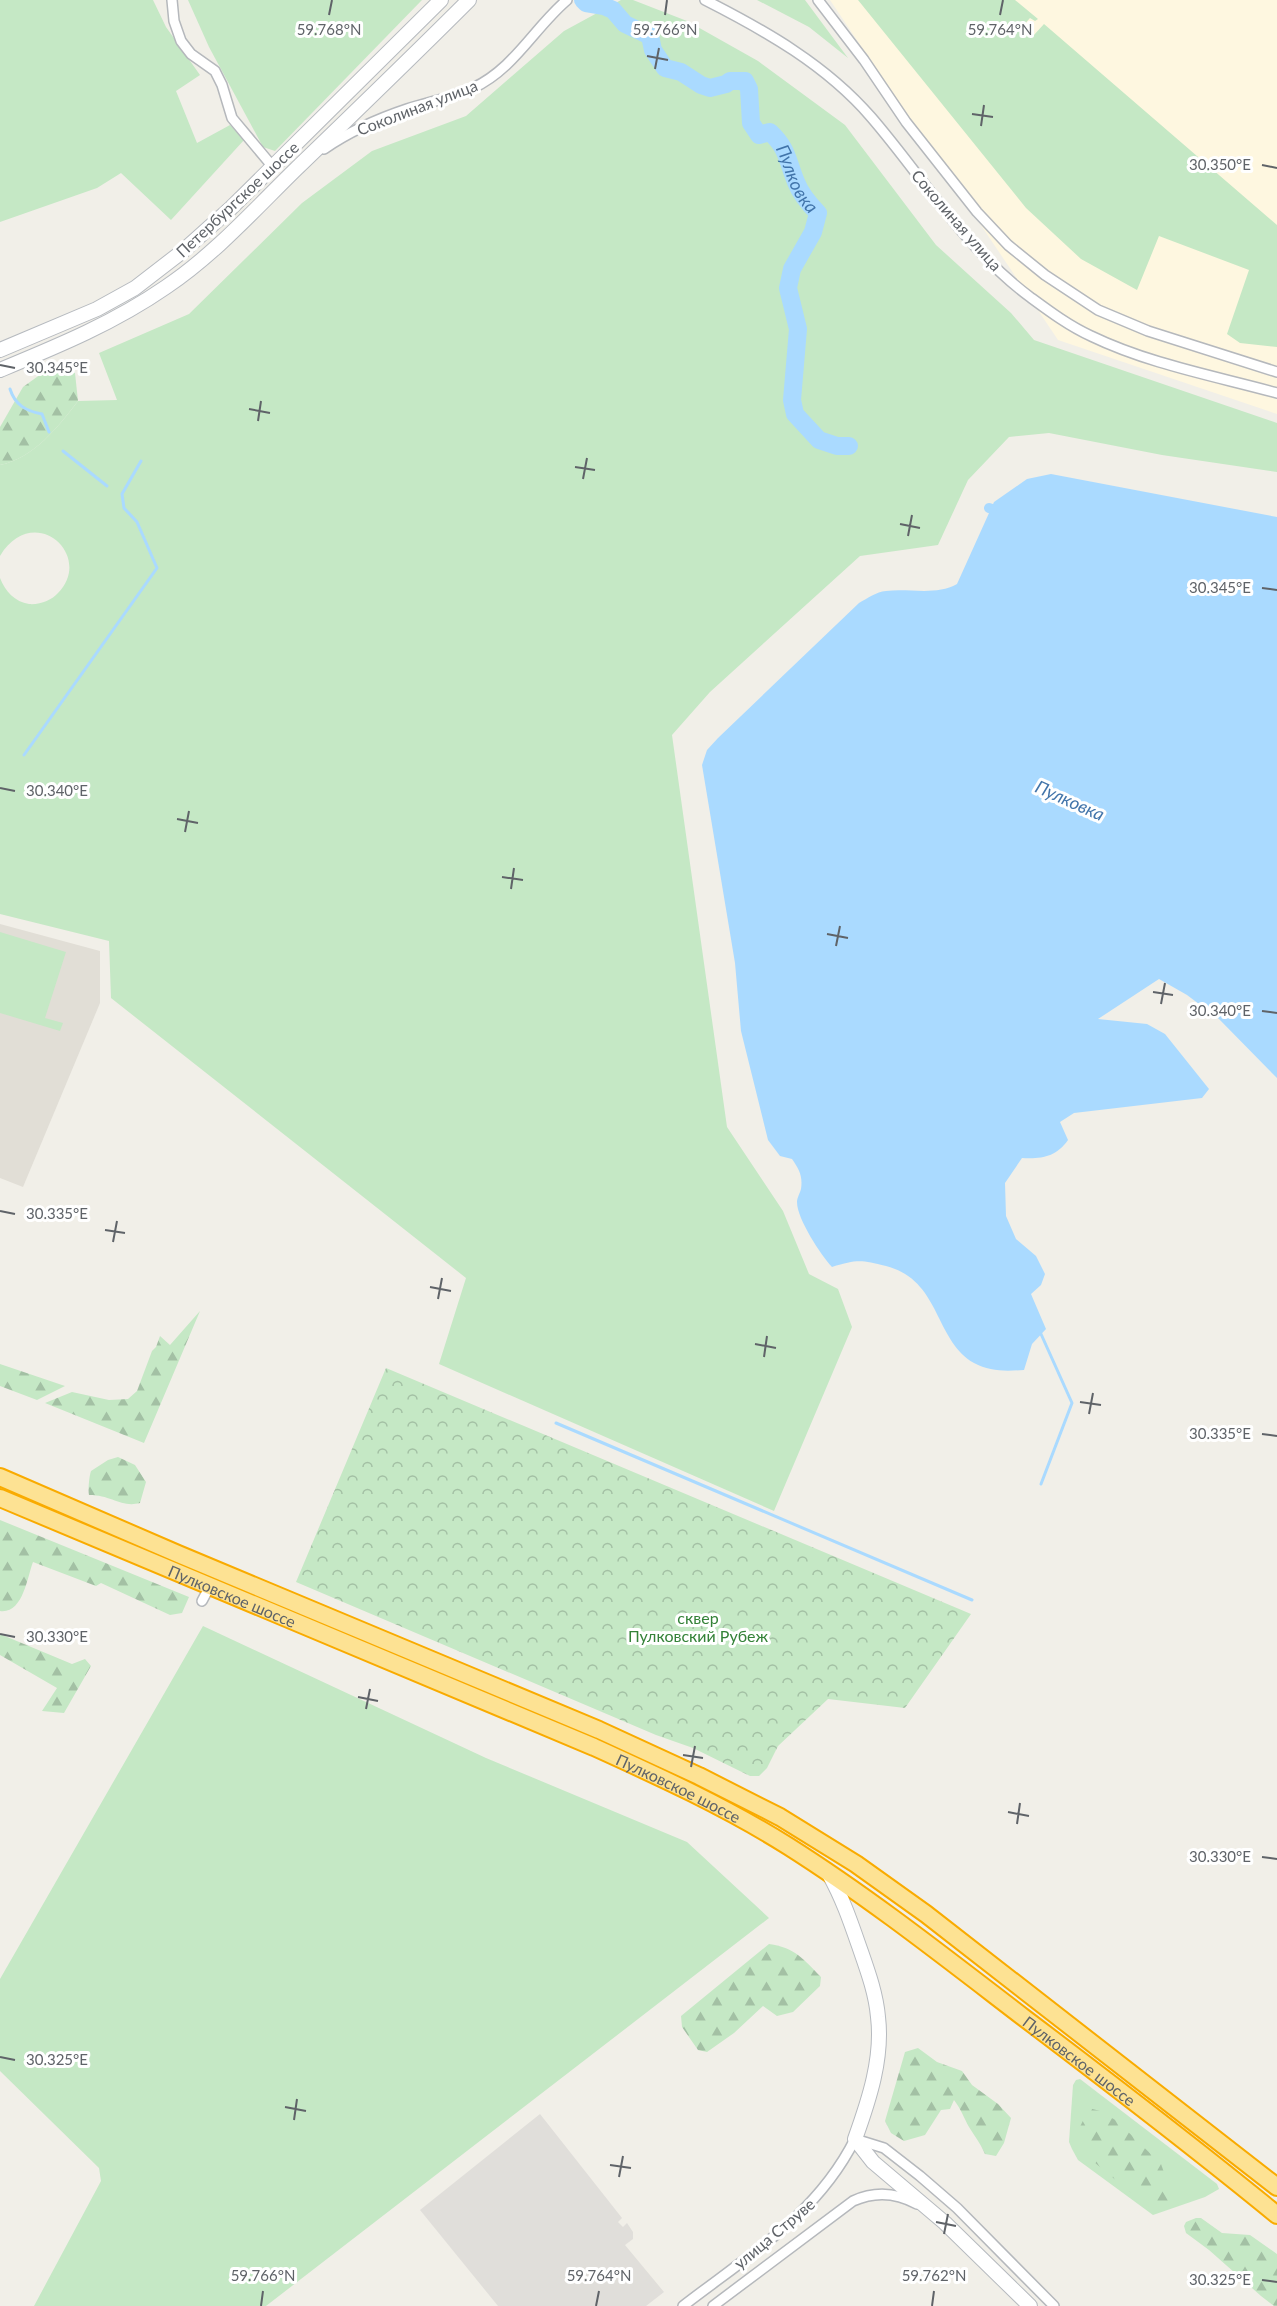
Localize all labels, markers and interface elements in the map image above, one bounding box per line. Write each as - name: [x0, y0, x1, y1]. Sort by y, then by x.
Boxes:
- text: 59.768°N: [297, 20, 361, 38]
- text: 59.766°N: [633, 20, 697, 38]
- text: 59.764°N: [968, 20, 1032, 38]
- street label: Соколиная улица: [354, 75, 480, 139]
- street label: Петербургское шоссе: [172, 137, 302, 261]
- water label: Пулковка: [772, 140, 823, 217]
- text: 30.350°E: [1189, 155, 1251, 173]
- street label: Соколиная улица: [908, 166, 1006, 274]
- text: 30.345°E: [26, 358, 88, 376]
- text: 30.345°E: [1189, 578, 1251, 596]
- water label: Пулковка: [1032, 775, 1108, 825]
- text: 30.340°E: [26, 781, 88, 799]
- text: 30.340°E: [1189, 1001, 1251, 1019]
- text: 30.335°E: [26, 1204, 88, 1222]
- text: 30.335°E: [1189, 1424, 1251, 1442]
- street label: Пулковское шоссе: [166, 1560, 299, 1631]
- park label: сквер Пулковский Рубеж: [628, 1608, 768, 1645]
- text: 30.330°E: [26, 1627, 88, 1645]
- street label: Пулковское шоссе: [613, 1749, 744, 1826]
- text: 30.330°E: [1189, 1847, 1251, 1865]
- street label: Пулковское шоссе: [1020, 2011, 1140, 2109]
- text: 30.325°E: [26, 2050, 88, 2068]
- street label: улица Струве: [730, 2194, 818, 2272]
- text: 59.766°N: [231, 2266, 295, 2284]
- text: 59.764°N: [567, 2266, 631, 2284]
- text: 59.762°N: [902, 2266, 966, 2284]
- text: 30.325°E: [1189, 2270, 1251, 2288]

